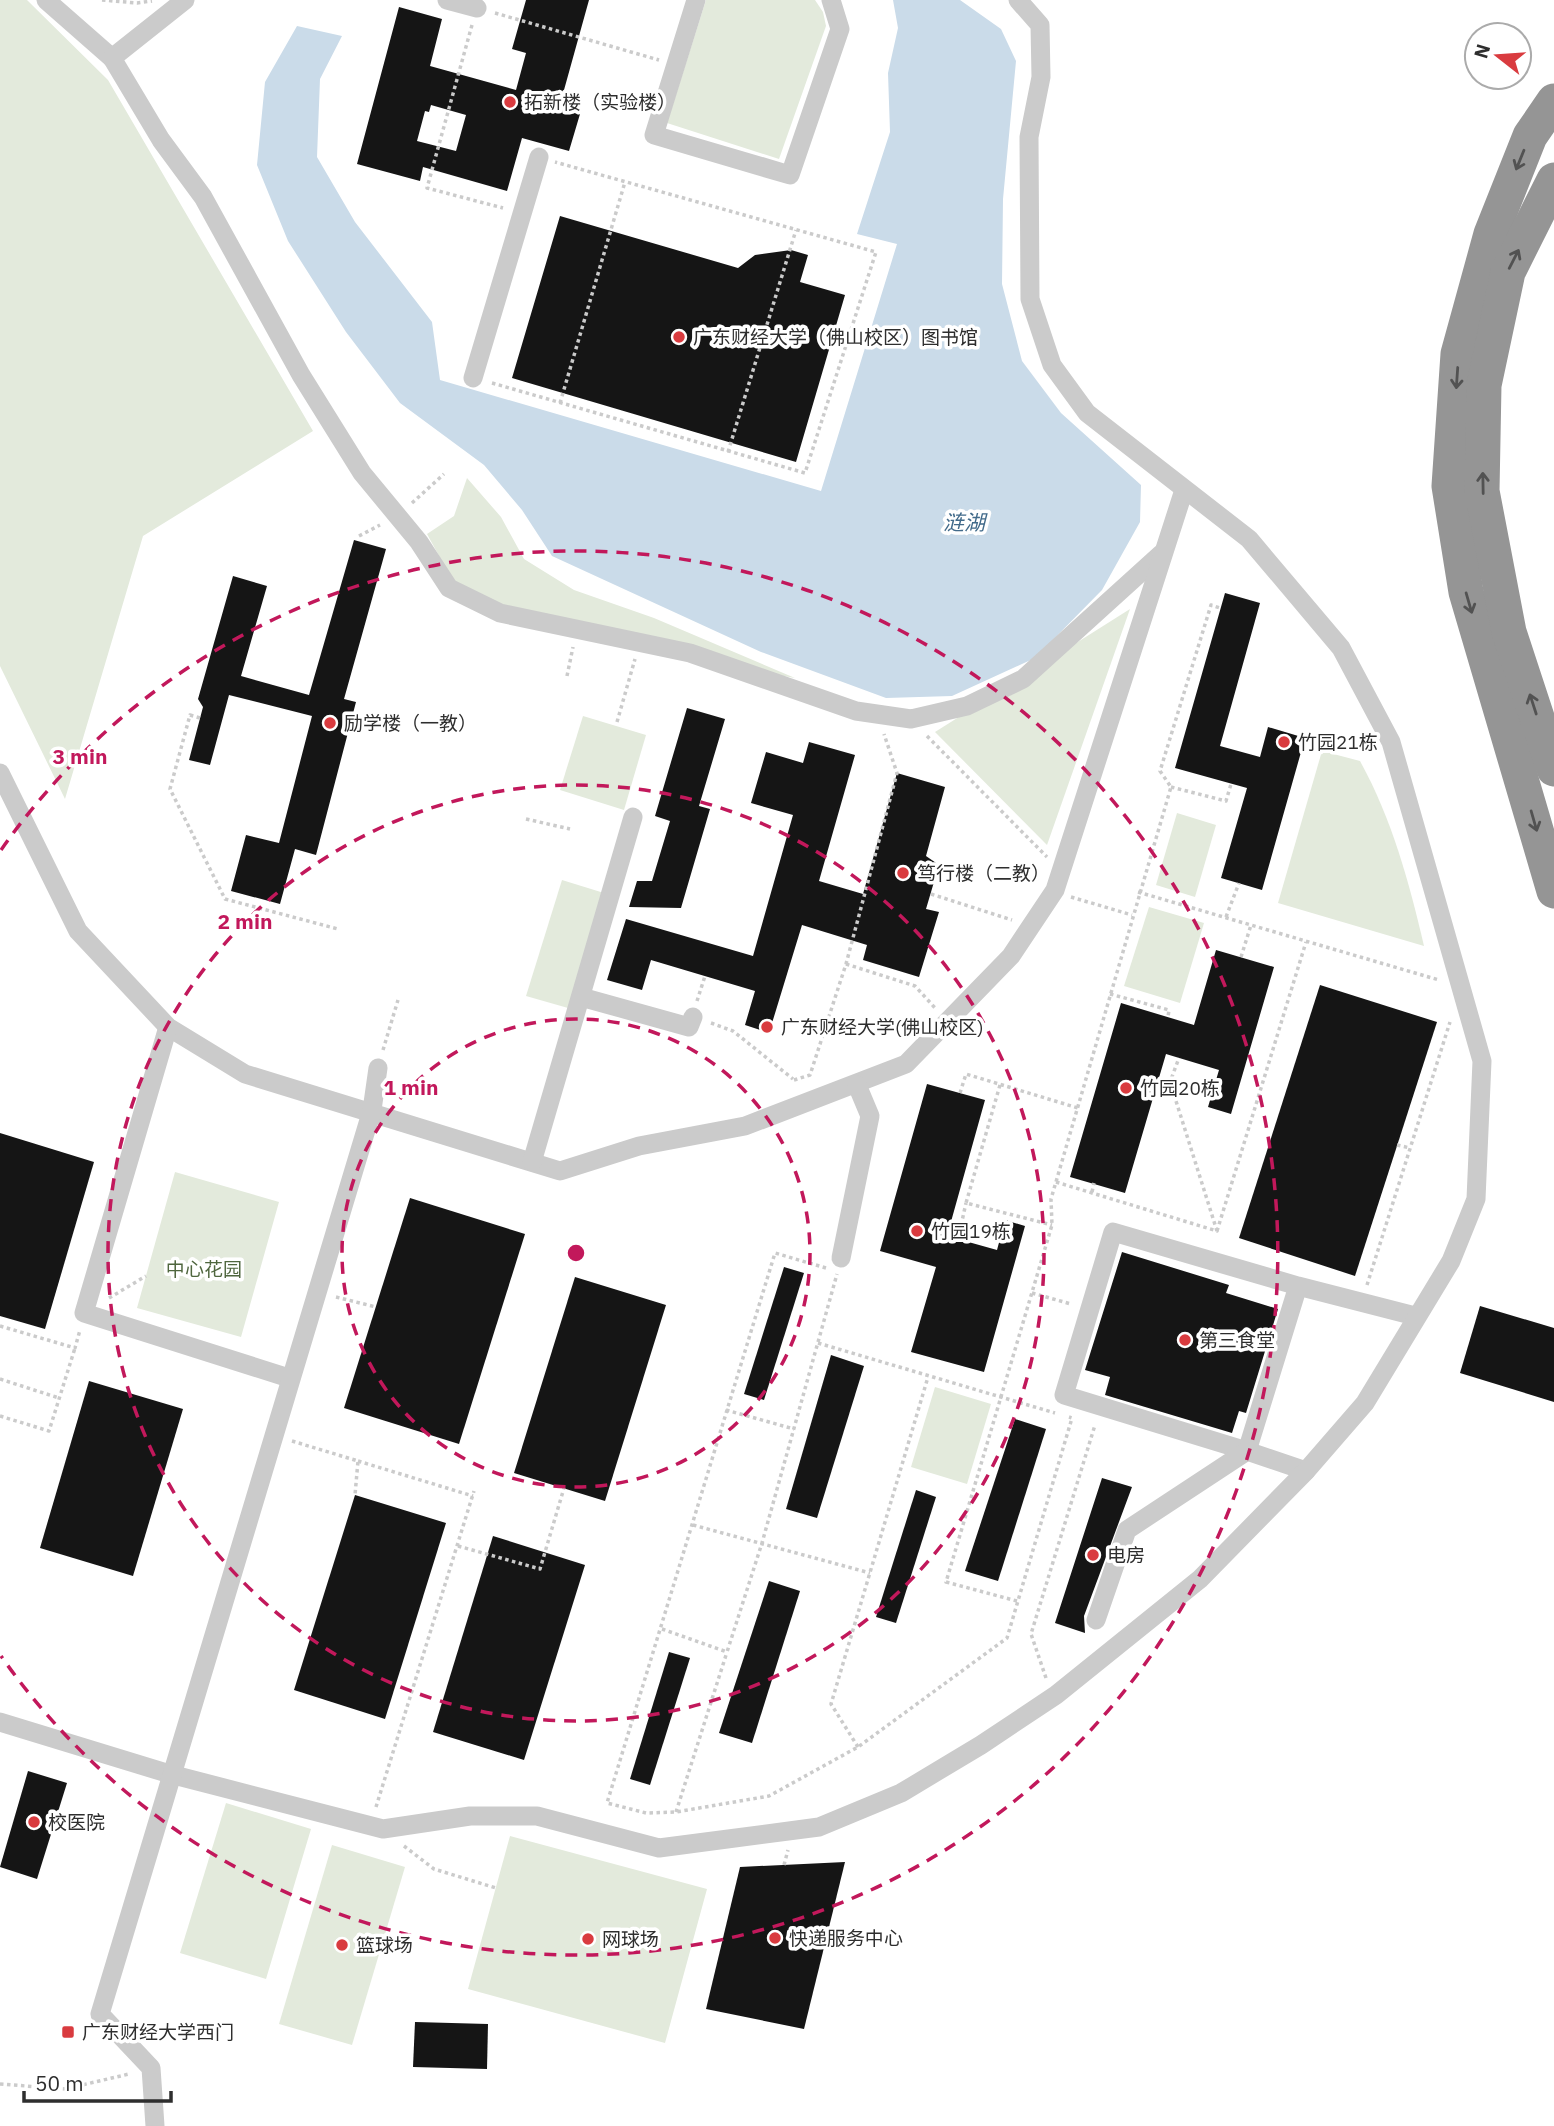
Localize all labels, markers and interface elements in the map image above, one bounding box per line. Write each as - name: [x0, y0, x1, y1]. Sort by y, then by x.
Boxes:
- north arrow: [1463, 21, 1533, 91]
- text: N: [1468, 41, 1495, 61]
- place label: 拓新楼（实验楼）: [524, 90, 676, 114]
- marker: 拓新楼（实验楼）: [502, 94, 518, 110]
- one-way arrow: [1513, 149, 1526, 171]
- one-way arrow: [1508, 249, 1522, 270]
- place label: 广东财经大学（佛山校区）图书馆: [693, 325, 978, 349]
- marker: 广东财经大学（佛山校区）图书馆: [671, 329, 687, 345]
- one-way arrow: [1450, 366, 1463, 389]
- one-way arrow: [1476, 472, 1490, 495]
- water label: 涟湖: [943, 508, 988, 536]
- one-way arrow: [1464, 592, 1477, 614]
- one-way arrow: [1525, 693, 1538, 715]
- place label: 励学楼（一教）: [344, 711, 477, 735]
- marker: 励学楼（一教）: [322, 715, 338, 731]
- place label: 竹园21栋: [1298, 730, 1378, 754]
- marker: 竹园21栋: [1276, 734, 1292, 750]
- text: 3 min: [53, 742, 107, 770]
- one-way arrow: [1528, 810, 1541, 832]
- place label: 笃行楼（二教）: [917, 861, 1050, 885]
- marker: 笃行楼（二教）: [895, 865, 911, 881]
- text: 2 min: [218, 907, 272, 935]
- place label: 广东财经大学(佛山校区): [781, 1015, 984, 1039]
- marker: 广东财经大学(佛山校区): [759, 1019, 775, 1035]
- text: 1 min: [384, 1073, 438, 1101]
- place label: 竹园20栋: [1140, 1076, 1220, 1100]
- marker: 竹园20栋: [1118, 1080, 1134, 1096]
- place label: 竹园19栋: [931, 1219, 1011, 1243]
- marker: 竹园19栋: [909, 1223, 925, 1239]
- centre of rings: [564, 1241, 588, 1265]
- park label: 中心花园: [166, 1257, 242, 1281]
- place label: 第三食堂: [1199, 1328, 1275, 1352]
- marker: 第三食堂: [1177, 1332, 1193, 1348]
- place label: 电房: [1107, 1543, 1145, 1567]
- marker: 电房: [1085, 1547, 1101, 1563]
- place label: 校医院: [48, 1810, 105, 1834]
- marker: 校医院: [26, 1814, 42, 1830]
- place label: 快递服务中心: [789, 1926, 903, 1950]
- place label: 网球场: [602, 1927, 659, 1951]
- marker: 快递服务中心: [767, 1930, 783, 1946]
- marker: 网球场: [580, 1931, 596, 1947]
- place label: 篮球场: [356, 1933, 413, 1957]
- marker: 篮球场: [334, 1937, 350, 1953]
- place label: 广东财经大学西门: [82, 2020, 234, 2044]
- marker: 广东财经大学西门: [60, 2024, 76, 2040]
- scale bar: [24, 2060, 172, 2104]
- text: 50 m: [35, 2069, 84, 2097]

